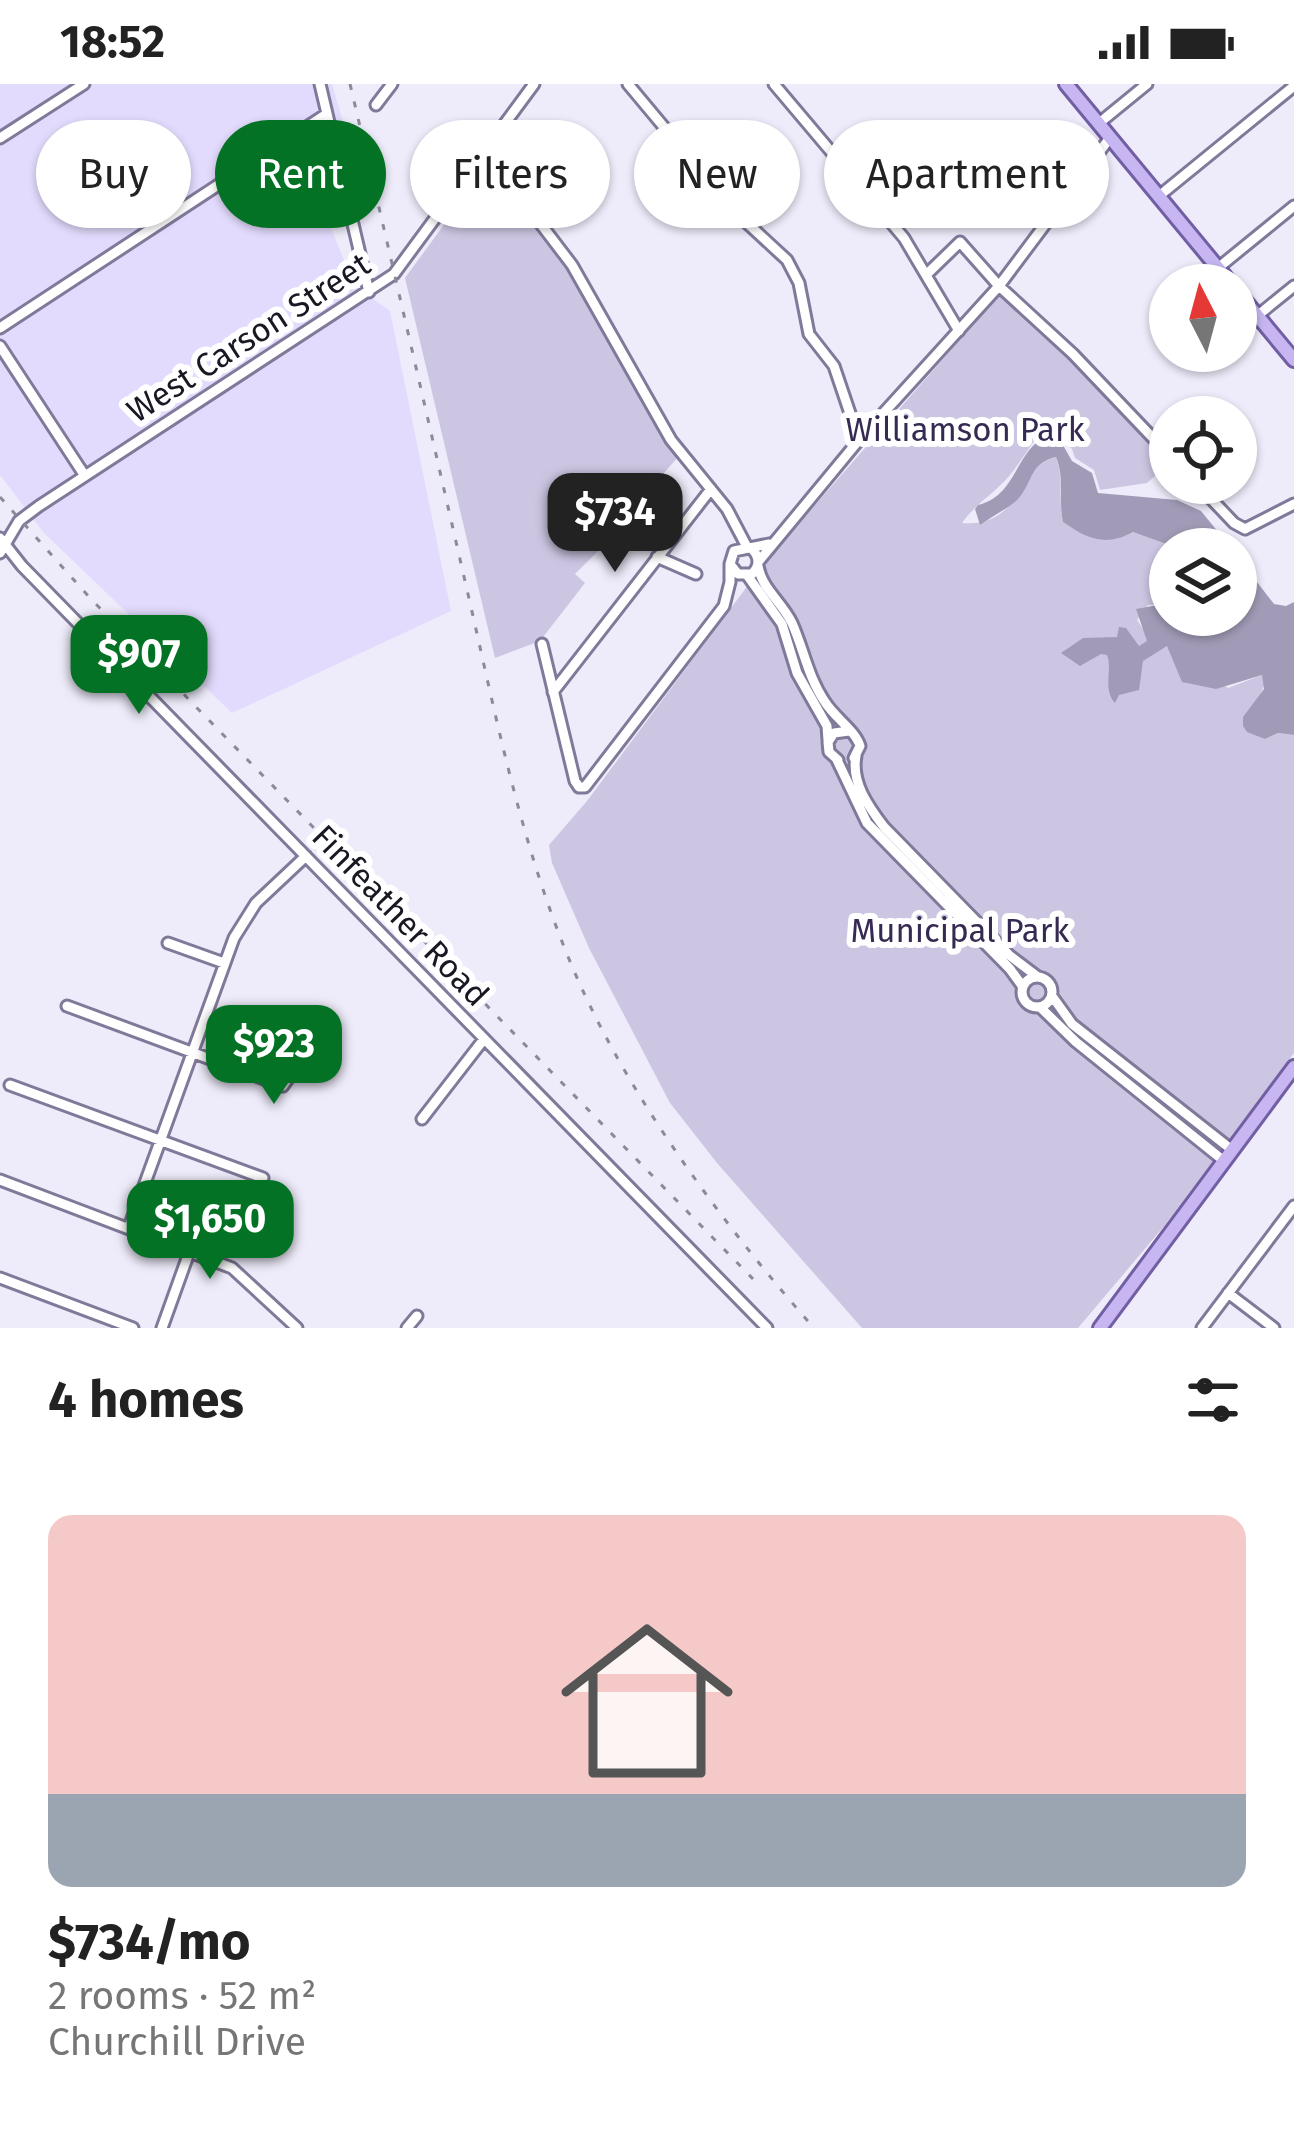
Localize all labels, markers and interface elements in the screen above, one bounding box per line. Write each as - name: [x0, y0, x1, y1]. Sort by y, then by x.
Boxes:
- text: 18:52: [60, 15, 165, 69]
- chip: Buy: [36, 120, 191, 228]
- chip: Rent: [215, 120, 386, 228]
- chip: Filters: [410, 120, 610, 228]
- chip: New: [634, 120, 800, 228]
- chip: Apartment: [824, 120, 1109, 228]
- street label: West Carson Street: [120, 244, 378, 431]
- north arrow: [1149, 264, 1257, 372]
- map controls: [1149, 264, 1257, 636]
- button: locate: [1149, 396, 1257, 504]
- park label: Williamson Park: [845, 410, 1085, 450]
- pin: $734: [544, 473, 686, 575]
- text: $734: [575, 489, 655, 535]
- button: layers: [1149, 528, 1257, 636]
- pin: $907: [68, 615, 210, 717]
- text: $907: [98, 631, 180, 677]
- street label: Finfeather Road: [304, 817, 497, 1015]
- park label: Municipal Park: [851, 911, 1070, 951]
- pin: $923: [203, 1005, 345, 1107]
- text: $923: [233, 1021, 315, 1067]
- pin: $1,650: [112, 1180, 308, 1282]
- text: $1,650: [154, 1196, 266, 1242]
- icon: filters: [1180, 1367, 1246, 1433]
- text: 4 homes: [48, 1369, 244, 1431]
- icon: home: [539, 1593, 755, 1809]
- text: $734/mo: [48, 1911, 251, 1973]
- text: 2 rooms · 52 m²: [48, 1973, 316, 2019]
- text: Churchill Drive: [48, 2019, 306, 2065]

